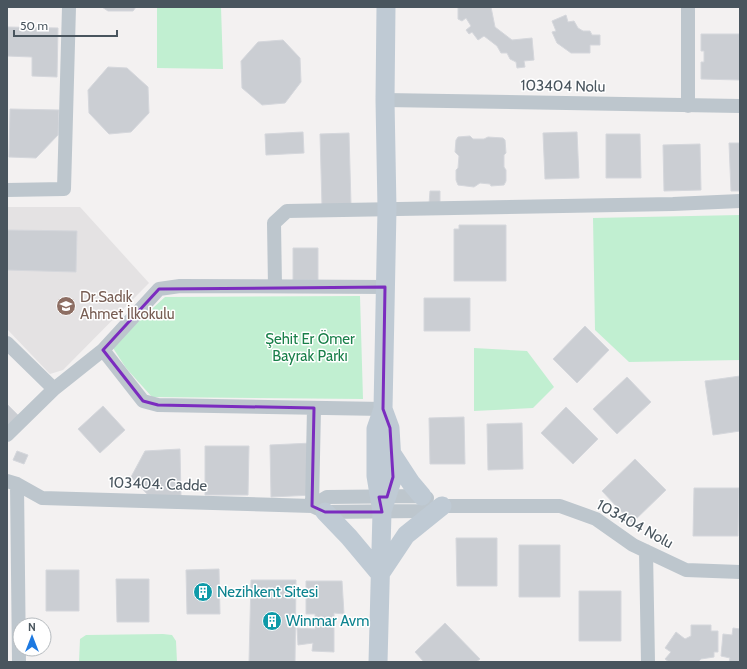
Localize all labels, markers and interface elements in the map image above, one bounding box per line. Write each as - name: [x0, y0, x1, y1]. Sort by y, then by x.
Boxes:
- scale bar: [14, 12, 117, 38]
- text: 50 m: [20, 18, 48, 33]
- street label: 103404 Nolu: [521, 76, 605, 96]
- place label: Dr.Sadık Ahmet İlkokulu: [80, 288, 175, 323]
- school or university icon: Dr.Sadık Ahmet İlkokulu: [55, 295, 77, 317]
- park label: Şehit Er Ömer Bayrak Parkı: [265, 330, 355, 365]
- street label: 103404. Cadde: [109, 473, 208, 495]
- street label: 103404 Nolu: [594, 496, 676, 552]
- building icon: Nezihkent Sitesi: [192, 581, 214, 603]
- place label: Nezihkent Sitesi: [217, 583, 318, 601]
- building icon: Winmar Avm: [261, 610, 283, 632]
- place label: Winmar Avm: [286, 612, 369, 630]
- north arrow: [12, 617, 52, 657]
- text: N: [28, 620, 36, 634]

